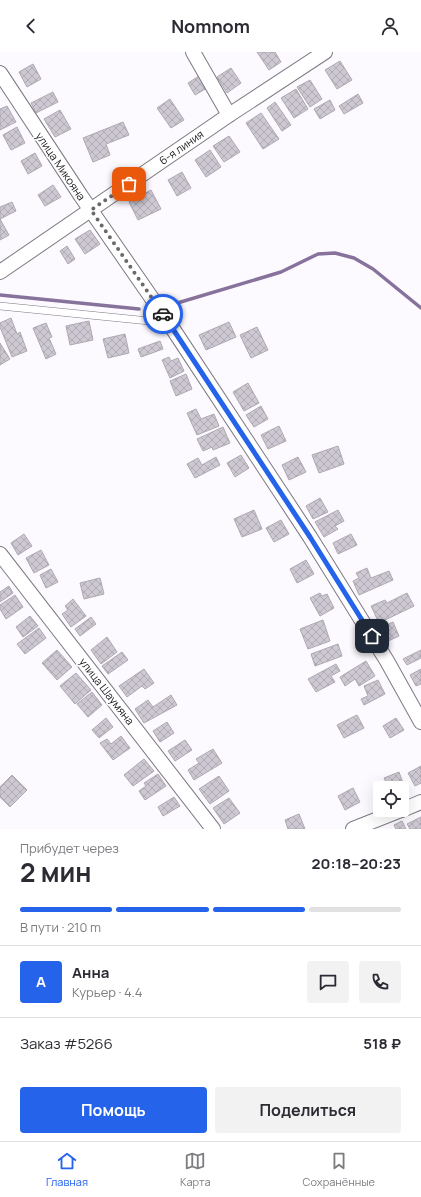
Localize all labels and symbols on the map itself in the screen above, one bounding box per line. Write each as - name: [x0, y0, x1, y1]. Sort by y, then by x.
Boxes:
- street label: 6-я линия: [156, 126, 206, 168]
- street label: улица Микояна: [33, 129, 89, 203]
- pin: [112, 167, 146, 201]
- courier: [143, 294, 183, 334]
- pin: [355, 619, 389, 653]
- street label: улица Шаумяна: [76, 654, 138, 728]

